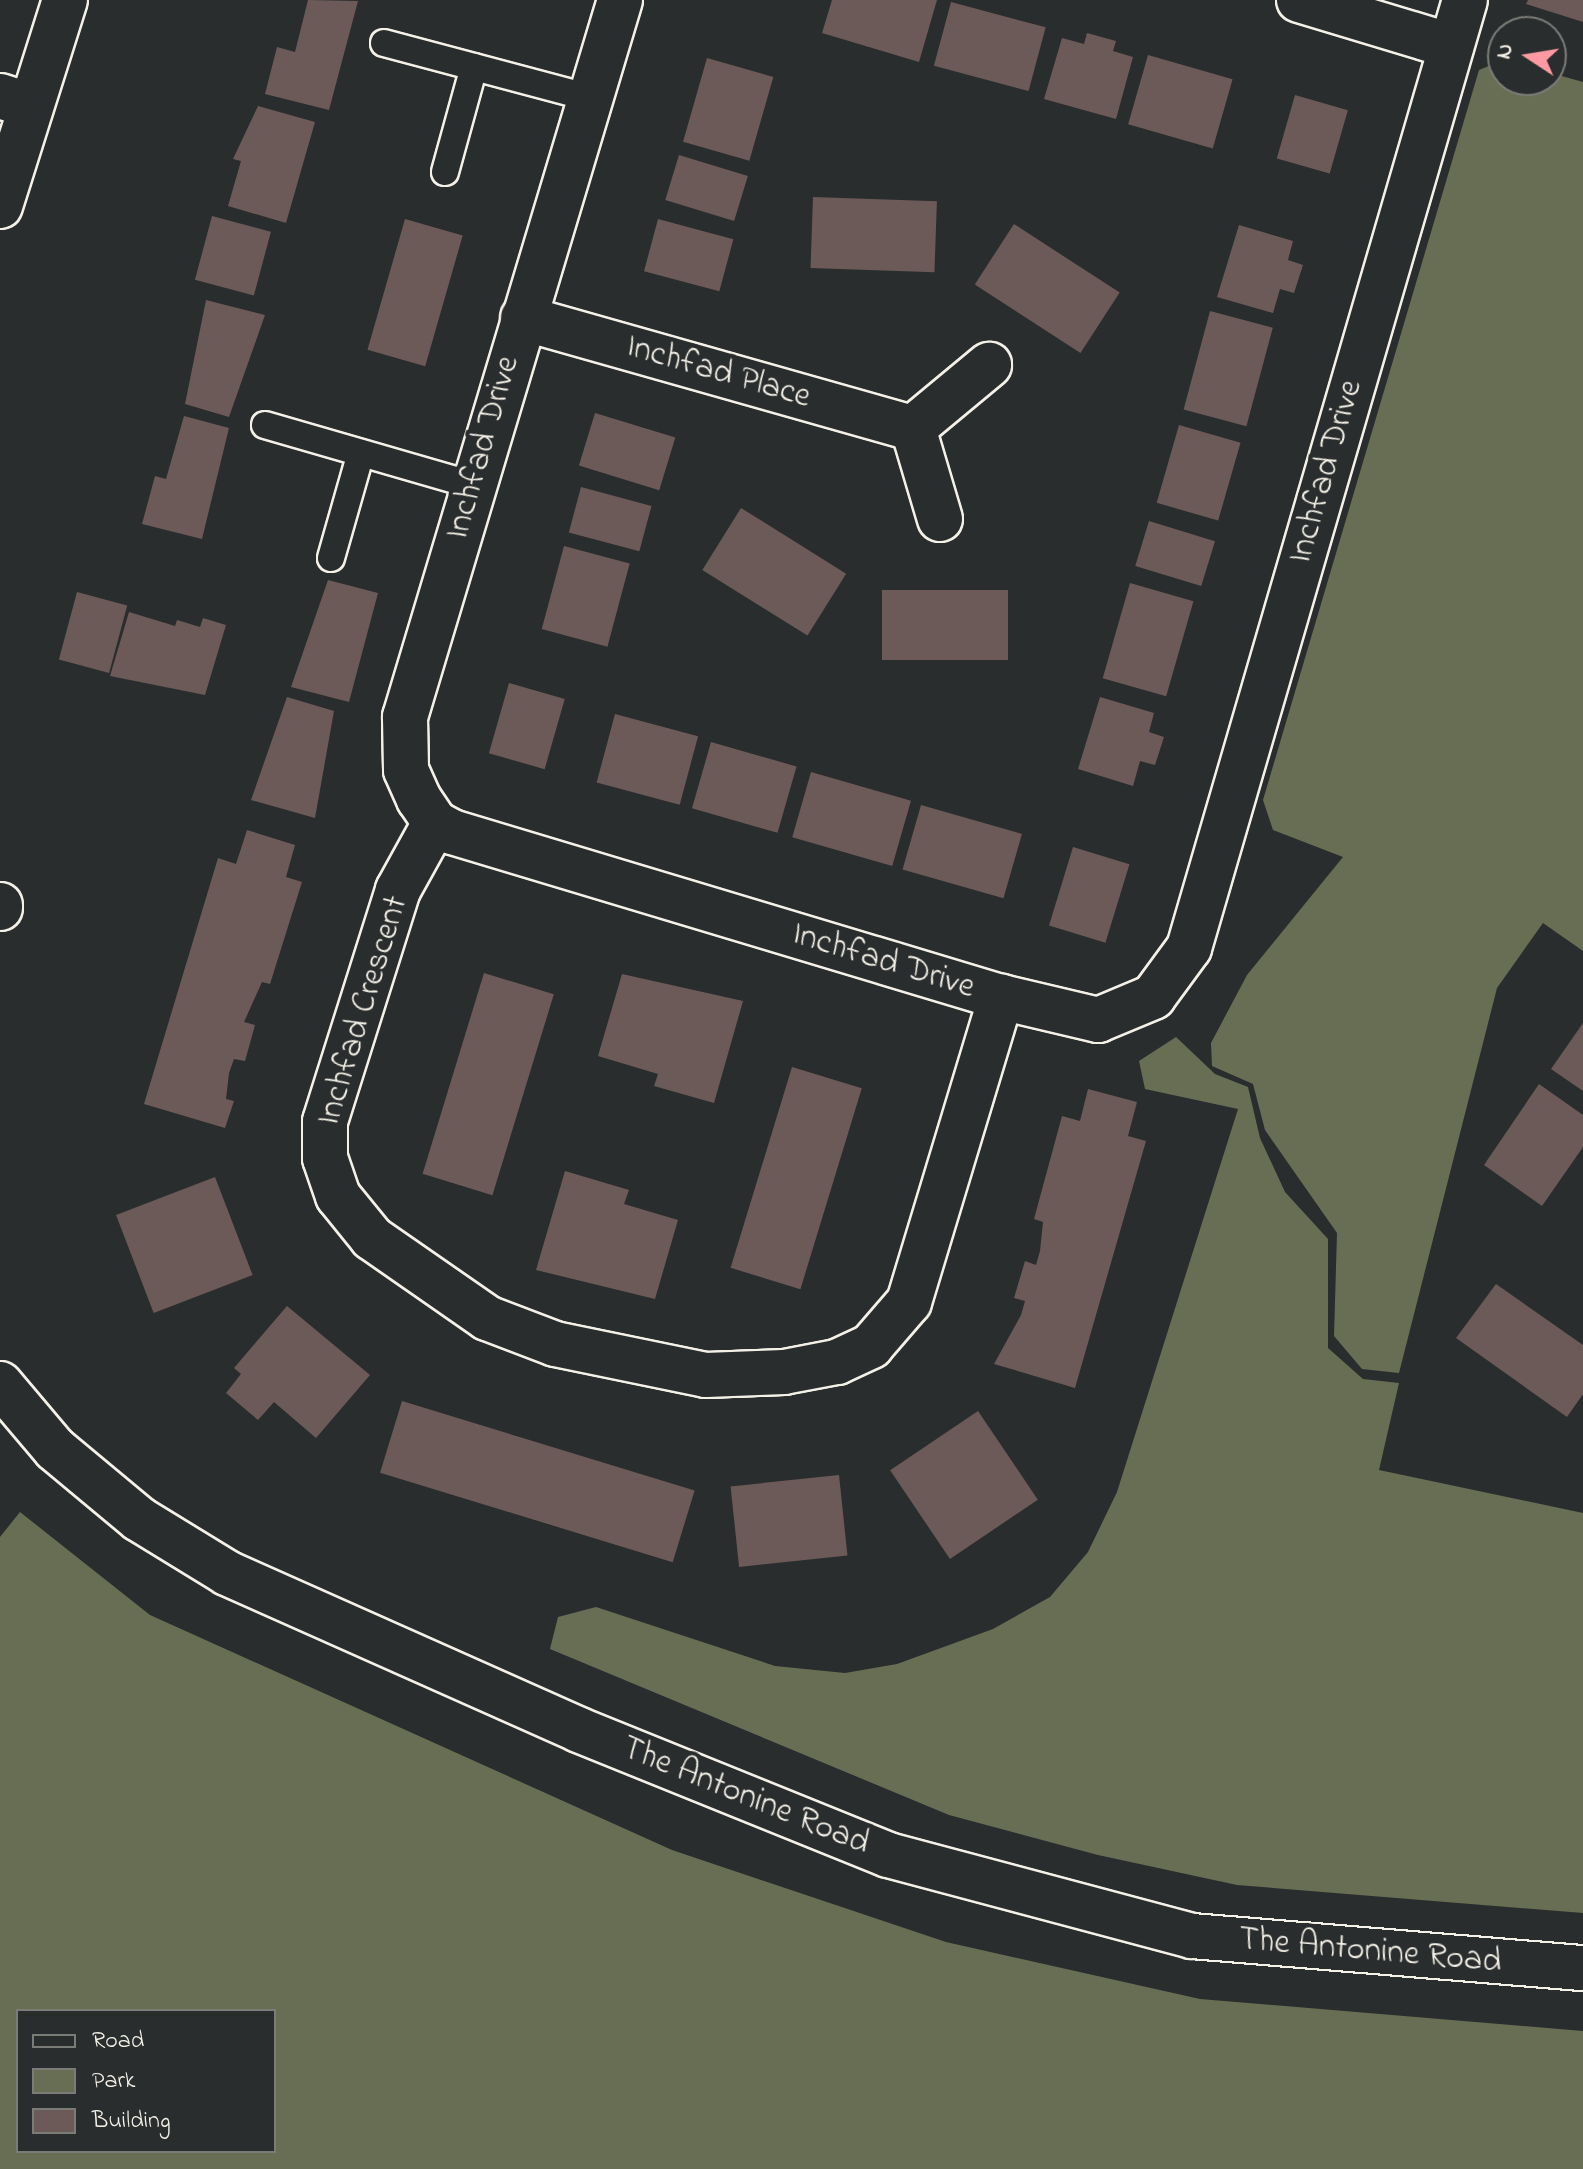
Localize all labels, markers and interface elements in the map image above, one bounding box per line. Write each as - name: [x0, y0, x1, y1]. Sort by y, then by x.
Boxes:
- north arrow: [1487, 16, 1567, 96]
- text: N: [1488, 41, 1523, 62]
- street label: Inchfad Place: [621, 327, 815, 419]
- street label: Inchfad Drive: [438, 352, 530, 544]
- street label: Inchfad Drive: [1281, 376, 1373, 568]
- street label: Inchfad Crescent: [310, 891, 418, 1131]
- street label: Inchfad Drive: [787, 915, 979, 1009]
- street label: The Antonine Road: [615, 1729, 875, 1865]
- street label: The Antonine Road: [1237, 1920, 1503, 1984]
- legend: [16, 2009, 276, 2153]
- text: Road: [92, 2024, 144, 2059]
- text: Park: [92, 2064, 135, 2099]
- text: Building: [92, 2104, 171, 2139]

